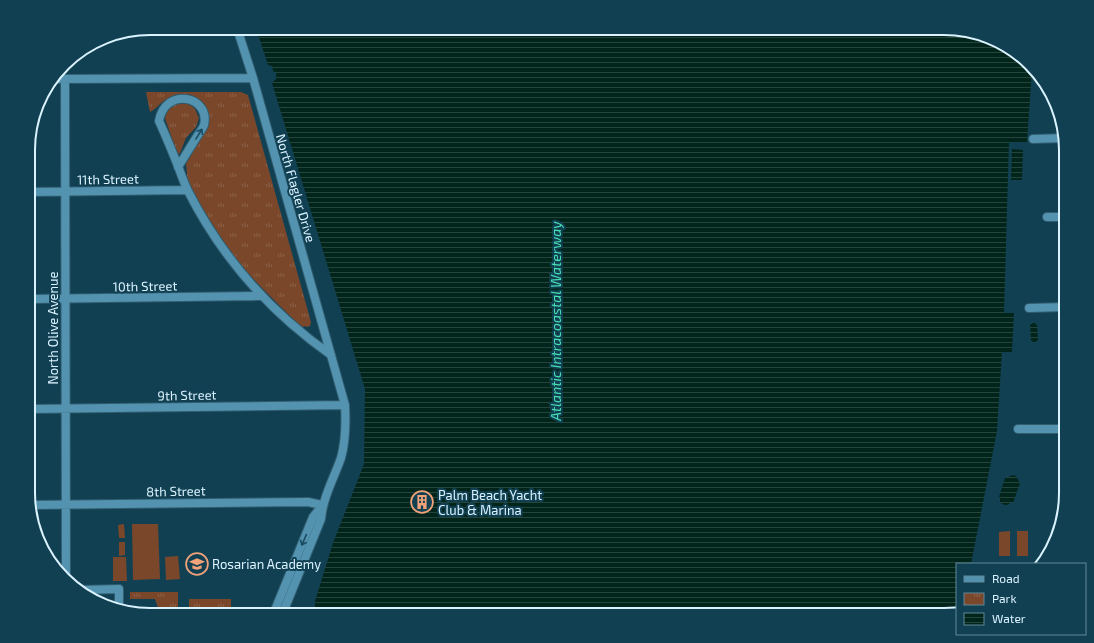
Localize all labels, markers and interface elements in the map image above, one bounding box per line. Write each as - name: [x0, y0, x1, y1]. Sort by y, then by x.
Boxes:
- one-way arrow: [195, 128, 203, 140]
- street label: North Flagler Drive: [273, 132, 319, 244]
- street label: 11th Street: [77, 170, 139, 188]
- water label: Atlantic Intracoastal Waterway: [547, 221, 564, 422]
- street label: North Olive Avenue: [45, 272, 61, 384]
- street label: 10th Street: [113, 277, 177, 295]
- street label: 9th Street: [157, 386, 217, 404]
- street label: 8th Street: [146, 482, 206, 500]
- place label: Palm Beach Yacht Club & Marina: [438, 487, 542, 518]
- building icon: Palm Beach Yacht Club & Marina: [409, 489, 435, 515]
- one-way arrow: [299, 533, 307, 545]
- school or university icon: Rosarian Academy: [184, 551, 210, 577]
- place label: Rosarian Academy: [212, 556, 321, 572]
- legend: [956, 563, 1086, 635]
- text: Road: [992, 571, 1020, 585]
- text: Park: [992, 591, 1017, 605]
- text: Water: [992, 611, 1026, 625]

